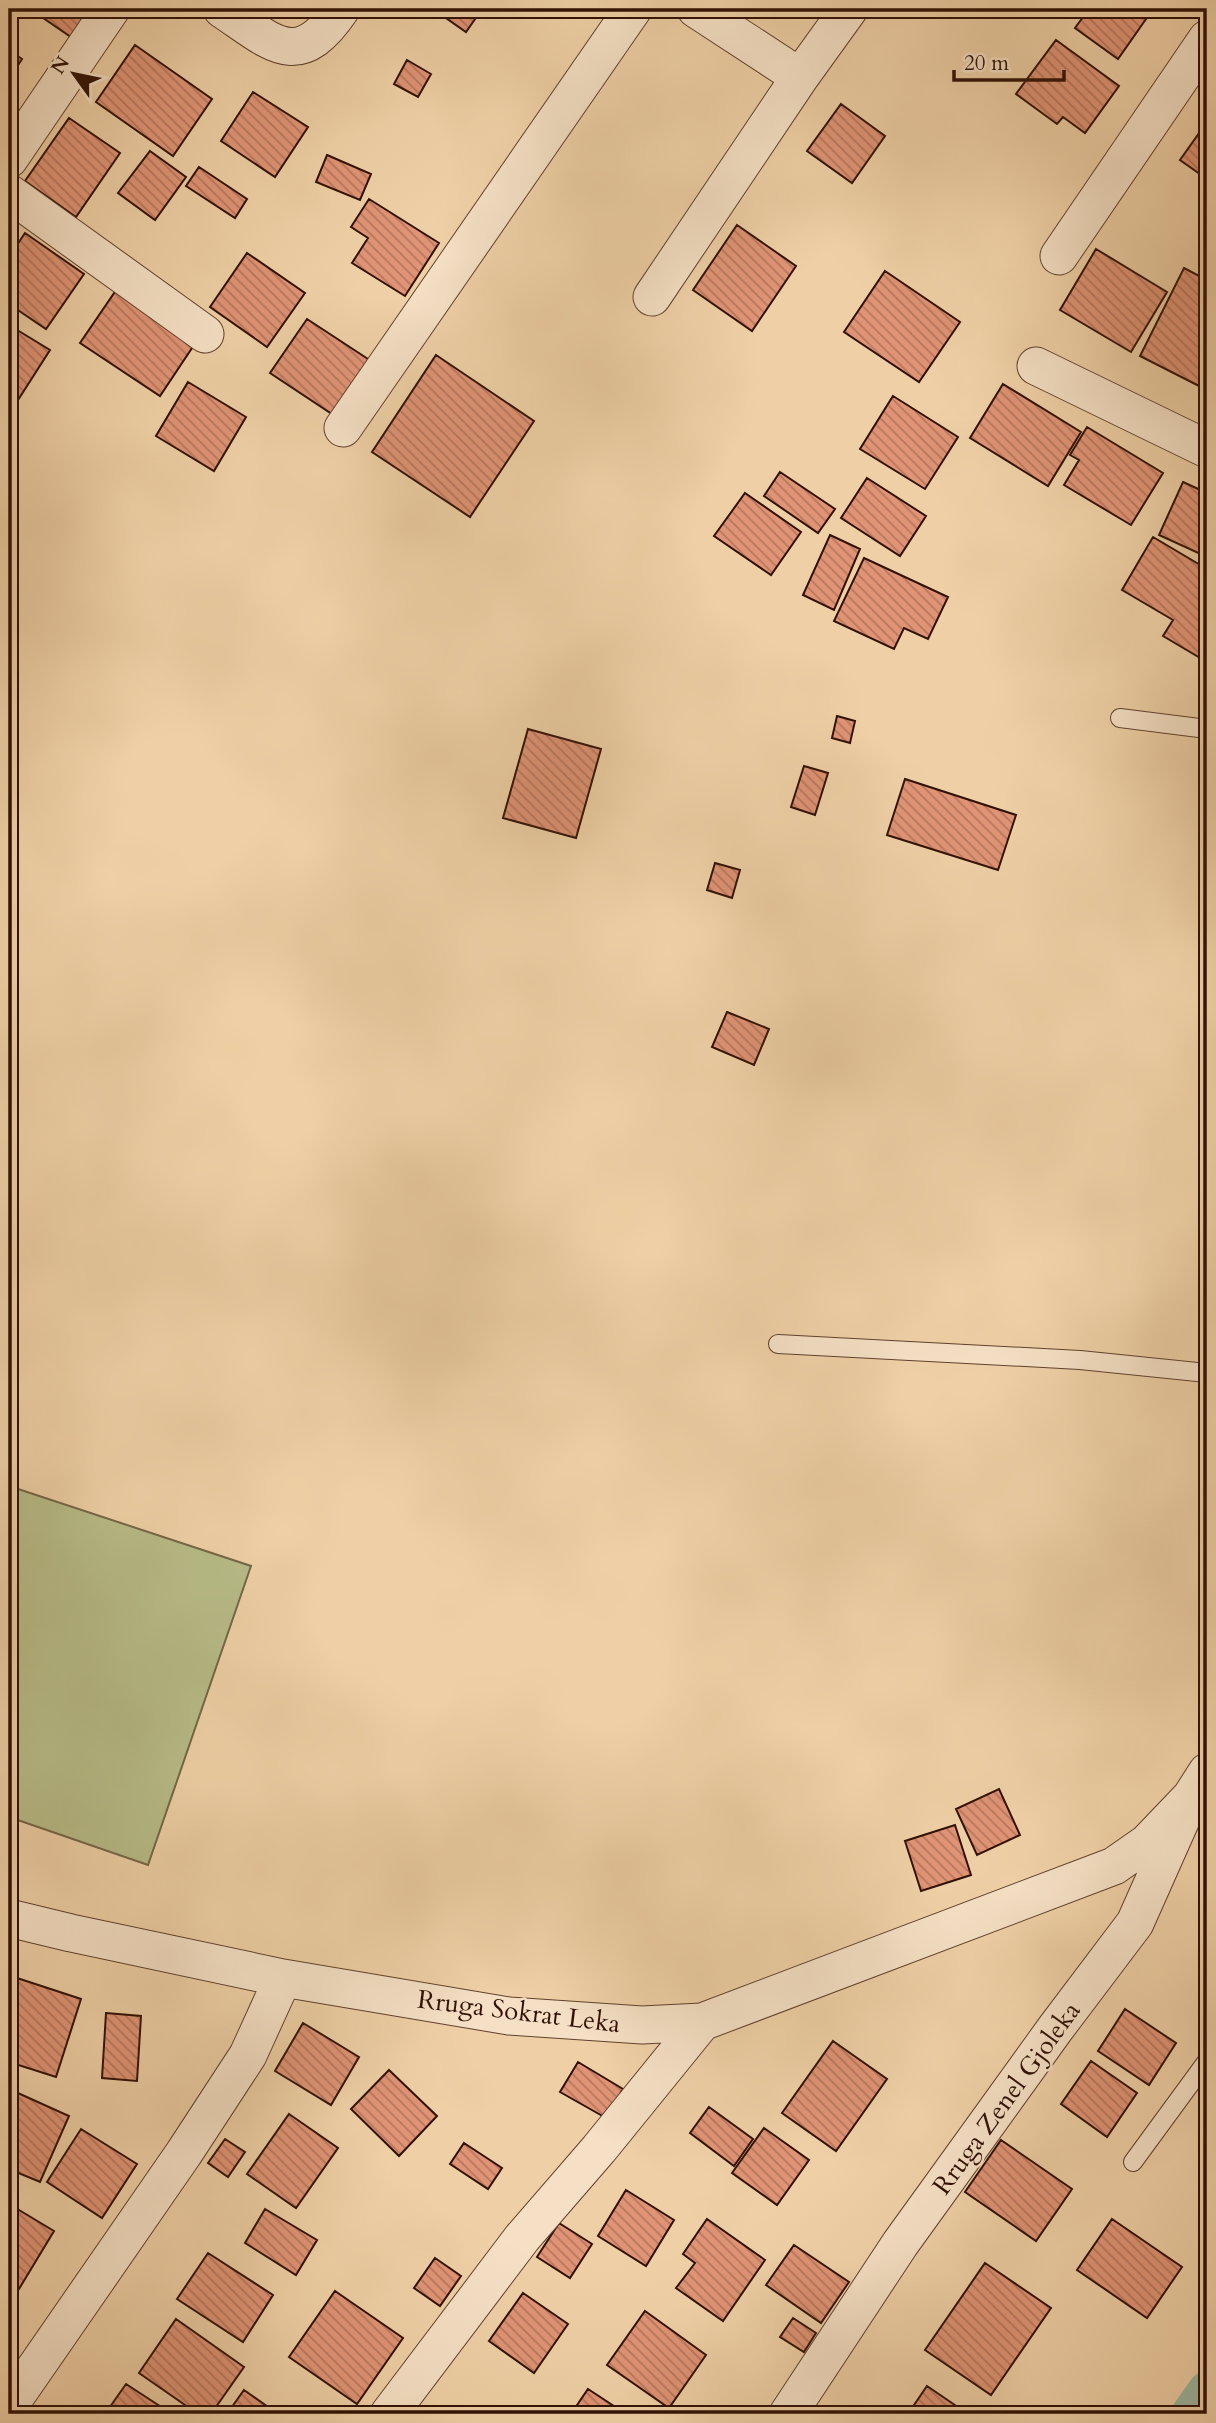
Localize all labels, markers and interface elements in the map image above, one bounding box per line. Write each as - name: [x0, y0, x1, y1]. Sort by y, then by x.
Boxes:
- north arrow: [38, 38, 108, 108]
- scale bar: [954, 38, 1064, 82]
- text: 20 m: [964, 49, 1009, 78]
- text: N: [45, 51, 76, 79]
- street label: Rruga Sokrat Leka: [415, 1982, 622, 2041]
- street label: Rruga Zenel Gjoleka: [924, 1995, 1088, 2202]

